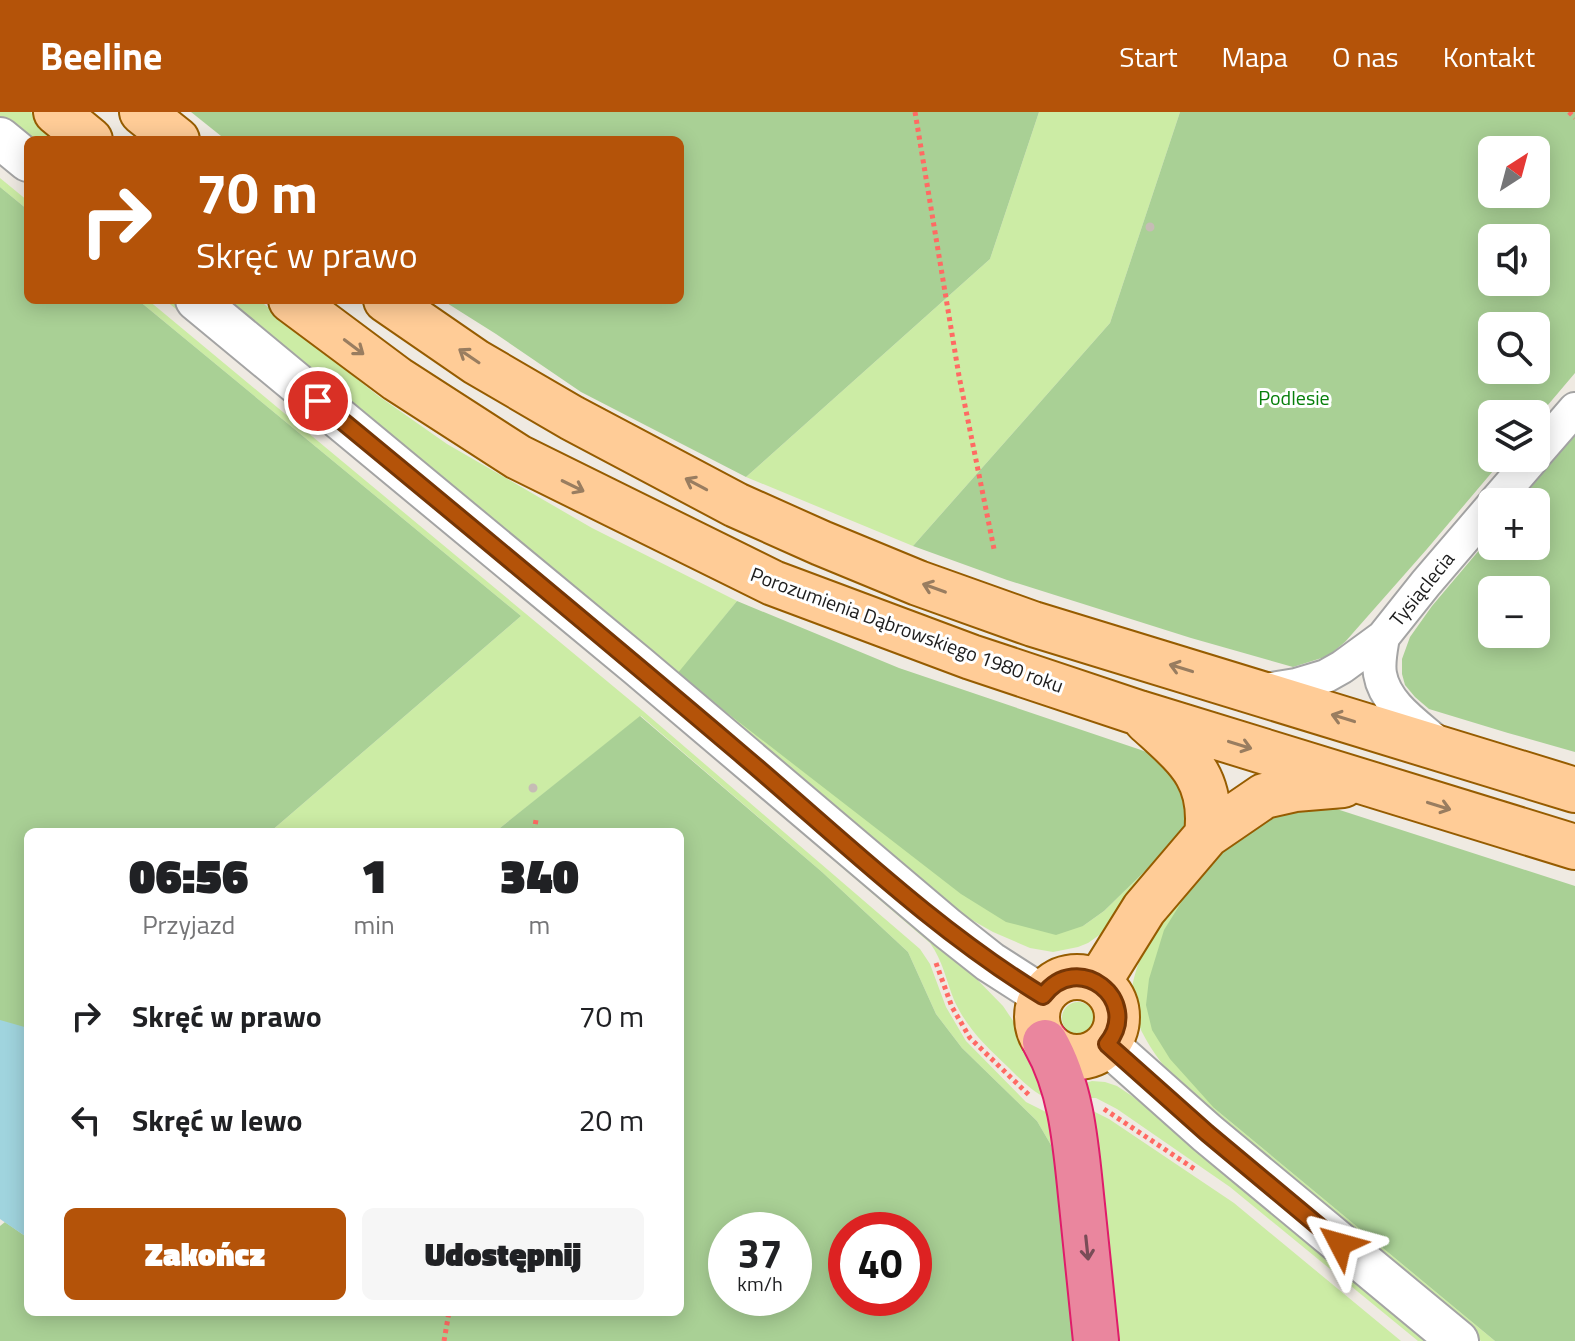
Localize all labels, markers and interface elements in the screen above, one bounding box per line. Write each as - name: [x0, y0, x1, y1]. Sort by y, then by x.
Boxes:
- text: Beeline: [40, 27, 162, 85]
- text: Start: [1119, 35, 1178, 78]
- text: Mapa: [1222, 35, 1288, 78]
- text: O nas: [1332, 35, 1399, 78]
- text: Kontakt: [1443, 35, 1535, 78]
- north arrow: [1478, 136, 1550, 208]
- map controls: [1478, 136, 1550, 648]
- text: 70 m: [196, 150, 318, 235]
- icon: right: [64, 168, 168, 272]
- button: sound: [1478, 224, 1550, 296]
- text: Skręć w prawo: [196, 227, 418, 282]
- button: search: [1478, 312, 1550, 384]
- one-way arrow: [343, 338, 364, 355]
- one-way arrow: [459, 348, 481, 365]
- pin: [284, 367, 352, 435]
- icon: arrive: [296, 379, 340, 423]
- park label: Podlesie: [1258, 382, 1330, 413]
- button: layers: [1478, 400, 1550, 472]
- one-way arrow: [684, 475, 708, 491]
- one-way arrow: [561, 478, 585, 494]
- button: +: [1478, 488, 1550, 560]
- street label: Tysiąclecia: [1382, 544, 1462, 633]
- street label: Porozumienia Dąbrowskiego 1980 roku: [746, 558, 1068, 701]
- button: −: [1478, 576, 1550, 648]
- one-way arrow: [922, 580, 946, 594]
- one-way arrow: [1168, 660, 1194, 675]
- one-way arrow: [1331, 710, 1356, 724]
- one-way arrow: [1227, 738, 1252, 753]
- one-way arrow: [1426, 799, 1452, 814]
- text: 06:56: [129, 839, 248, 912]
- text: 1: [361, 839, 387, 912]
- text: 340: [500, 839, 579, 912]
- text: Przyjazd: [142, 905, 235, 944]
- text: min: [353, 905, 395, 944]
- text: m: [529, 905, 550, 944]
- text: Skręć w prawo: [132, 993, 322, 1039]
- text: 70 m: [579, 993, 644, 1039]
- icon: right: [64, 994, 108, 1038]
- text: Skręć w lewo: [132, 1097, 303, 1143]
- text: 20 m: [579, 1097, 644, 1143]
- icon: left: [64, 1098, 108, 1142]
- position arrow: [1298, 1202, 1382, 1286]
- button: Zakończ: [64, 1208, 346, 1300]
- button: Udostępnij: [362, 1208, 644, 1300]
- speed limit sign: 40: [828, 1212, 932, 1316]
- text: 37: [738, 1223, 782, 1284]
- one-way arrow: [1079, 1234, 1094, 1261]
- text: km/h: [737, 1268, 783, 1299]

